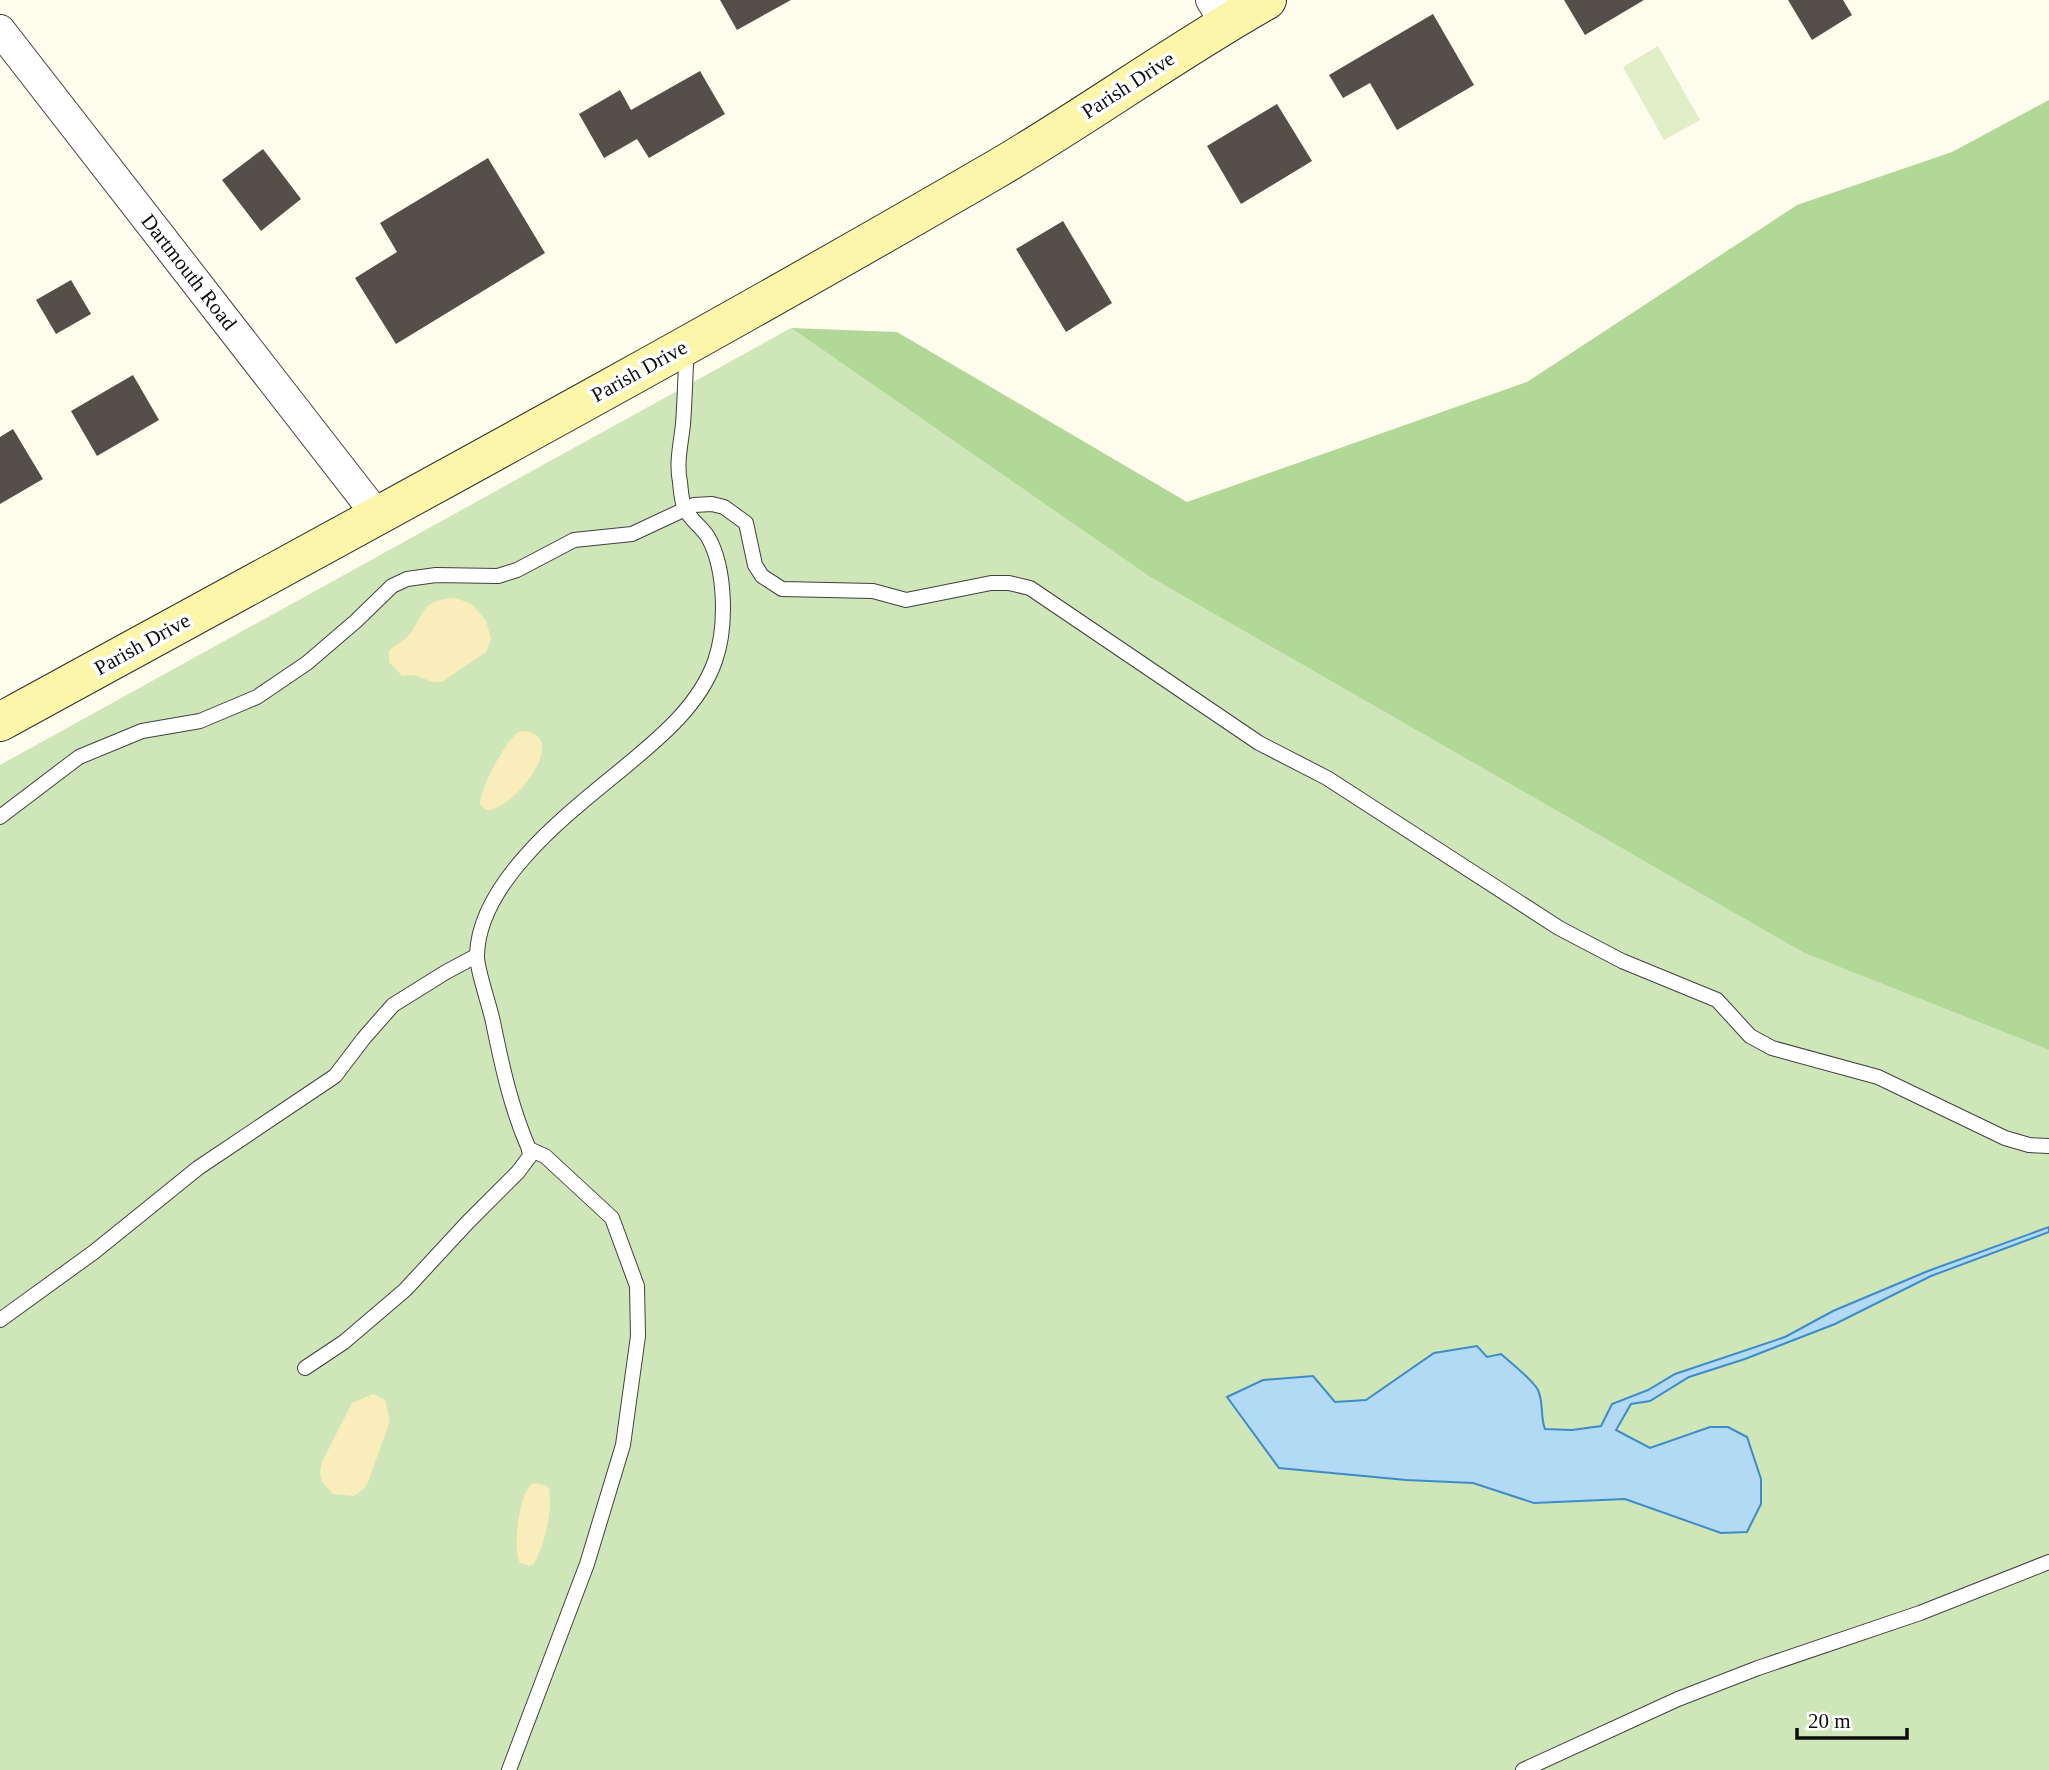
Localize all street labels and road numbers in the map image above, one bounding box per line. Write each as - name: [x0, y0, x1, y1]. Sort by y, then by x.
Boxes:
- street label: Parish Drive: [1077, 46, 1179, 124]
- street label: Dartmouth Road: [136, 209, 242, 335]
- street label: Parish Drive: [587, 335, 691, 407]
- street label: Parish Drive: [90, 608, 194, 680]

